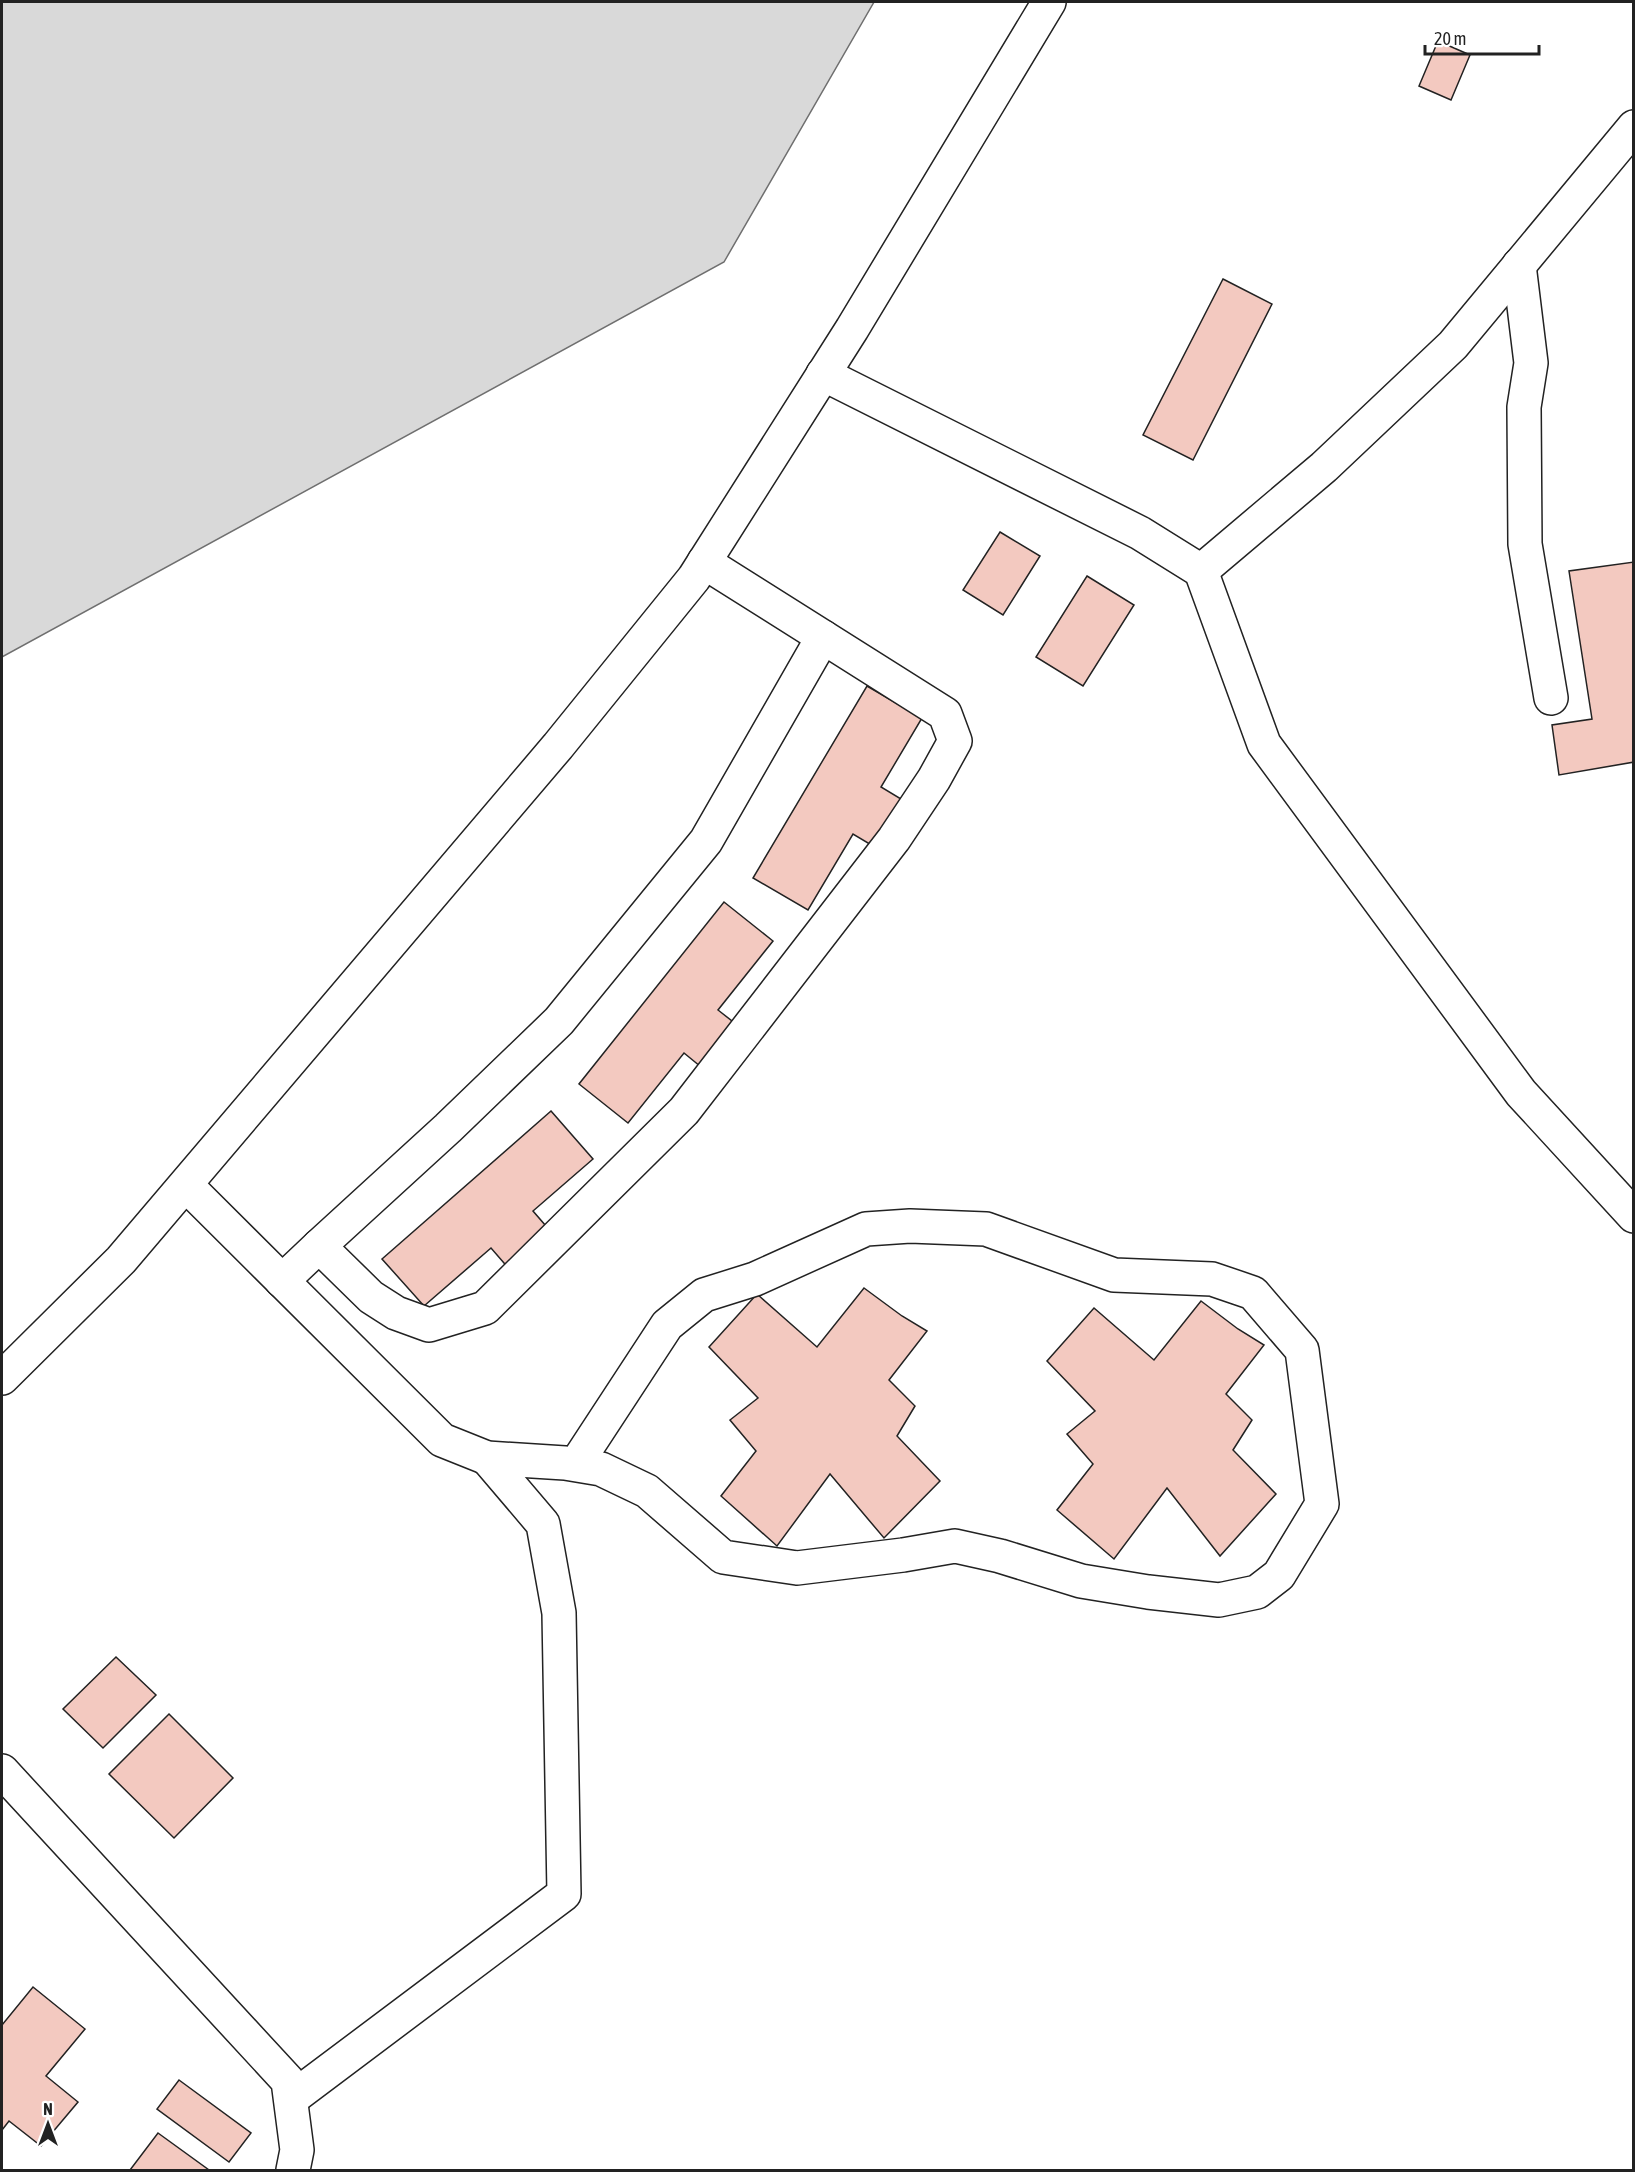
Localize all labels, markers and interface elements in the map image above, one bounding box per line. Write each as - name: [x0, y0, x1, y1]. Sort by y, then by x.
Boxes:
- scale bar: [1425, 18, 1539, 56]
- text: 20 m: [1434, 28, 1466, 49]
- north arrow: [18, 2094, 78, 2154]
- text: N: [43, 2100, 53, 2118]

